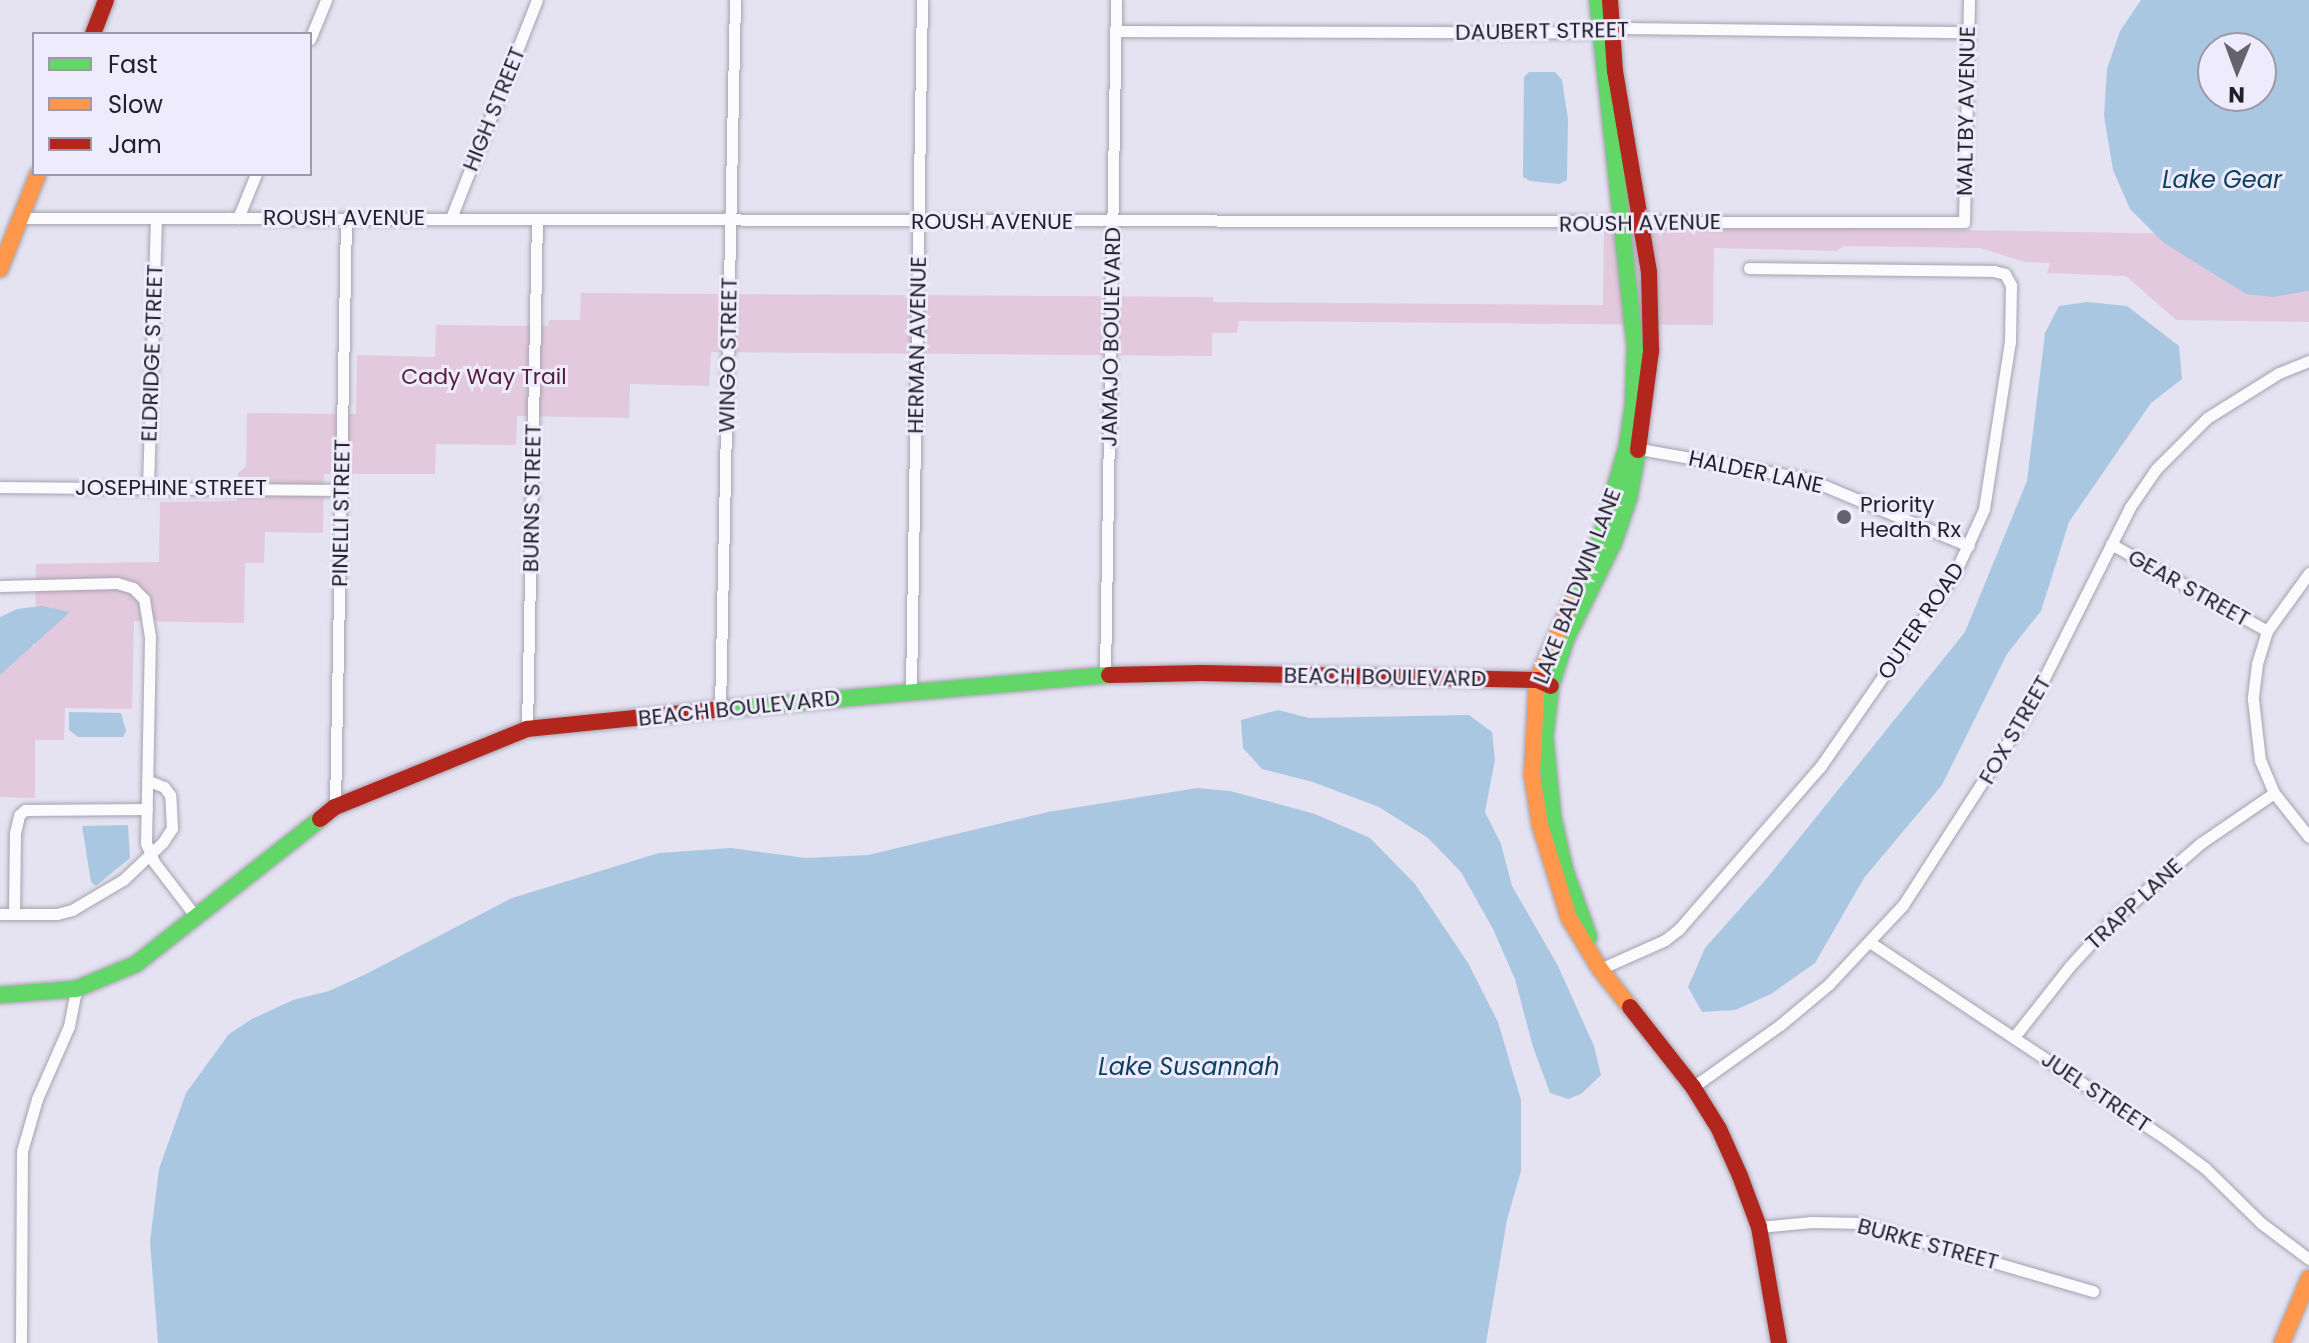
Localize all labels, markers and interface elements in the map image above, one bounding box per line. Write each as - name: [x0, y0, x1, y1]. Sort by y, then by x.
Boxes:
- street label: DAUBERT STREET: [1455, 16, 1629, 46]
- street label: MALTBY AVENUE: [1951, 26, 1981, 196]
- legend: [32, 32, 312, 176]
- north arrow: [2197, 32, 2277, 112]
- street label: HIGH STREET: [457, 43, 531, 175]
- text: Fast: [108, 48, 158, 81]
- text: N: [2228, 79, 2245, 110]
- text: Slow: [108, 88, 163, 121]
- text: Jam: [108, 128, 162, 161]
- water label: Lake Gear: [2162, 166, 2282, 194]
- street label: ROUSH AVENUE: [263, 205, 425, 231]
- street label: ROUSH AVENUE: [1559, 208, 1721, 238]
- street label: ROUSH AVENUE: [911, 209, 1073, 235]
- street label: JAMAJO BOULEVARD: [1096, 227, 1126, 447]
- street label: HERMAN AVENUE: [902, 256, 932, 434]
- street label: ELDRIDGE STREET: [136, 264, 168, 442]
- street label: WINGO STREET: [713, 277, 743, 433]
- park label: Cady Way Trail: [401, 364, 567, 390]
- street label: BURNS STREET: [518, 423, 546, 573]
- street label: PINELLI STREET: [327, 439, 355, 587]
- street label: HALDER LANE: [1686, 445, 1826, 499]
- street label: JOSEPHINE STREET: [75, 475, 267, 501]
- street label: LAKE BALDWIN LANE: [1528, 484, 1626, 688]
- place label: Priority Health Rx: [1860, 491, 1961, 542]
- marker: Priority Health Rx: [1835, 508, 1853, 526]
- street label: GEAR STREET: [2123, 544, 2255, 632]
- street label: OUTER ROAD: [1872, 557, 1970, 685]
- street label: BEACH BOULEVARD: [1283, 662, 1487, 692]
- street label: FOX STREET: [1973, 671, 2057, 789]
- street label: BEACH BOULEVARD: [637, 684, 841, 732]
- street label: TRAPP LANE: [2080, 853, 2188, 955]
- street label: JUEL STREET: [2036, 1046, 2156, 1138]
- water label: Lake Susannah: [1098, 1053, 1280, 1081]
- street label: BURKE STREET: [1855, 1213, 2001, 1275]

